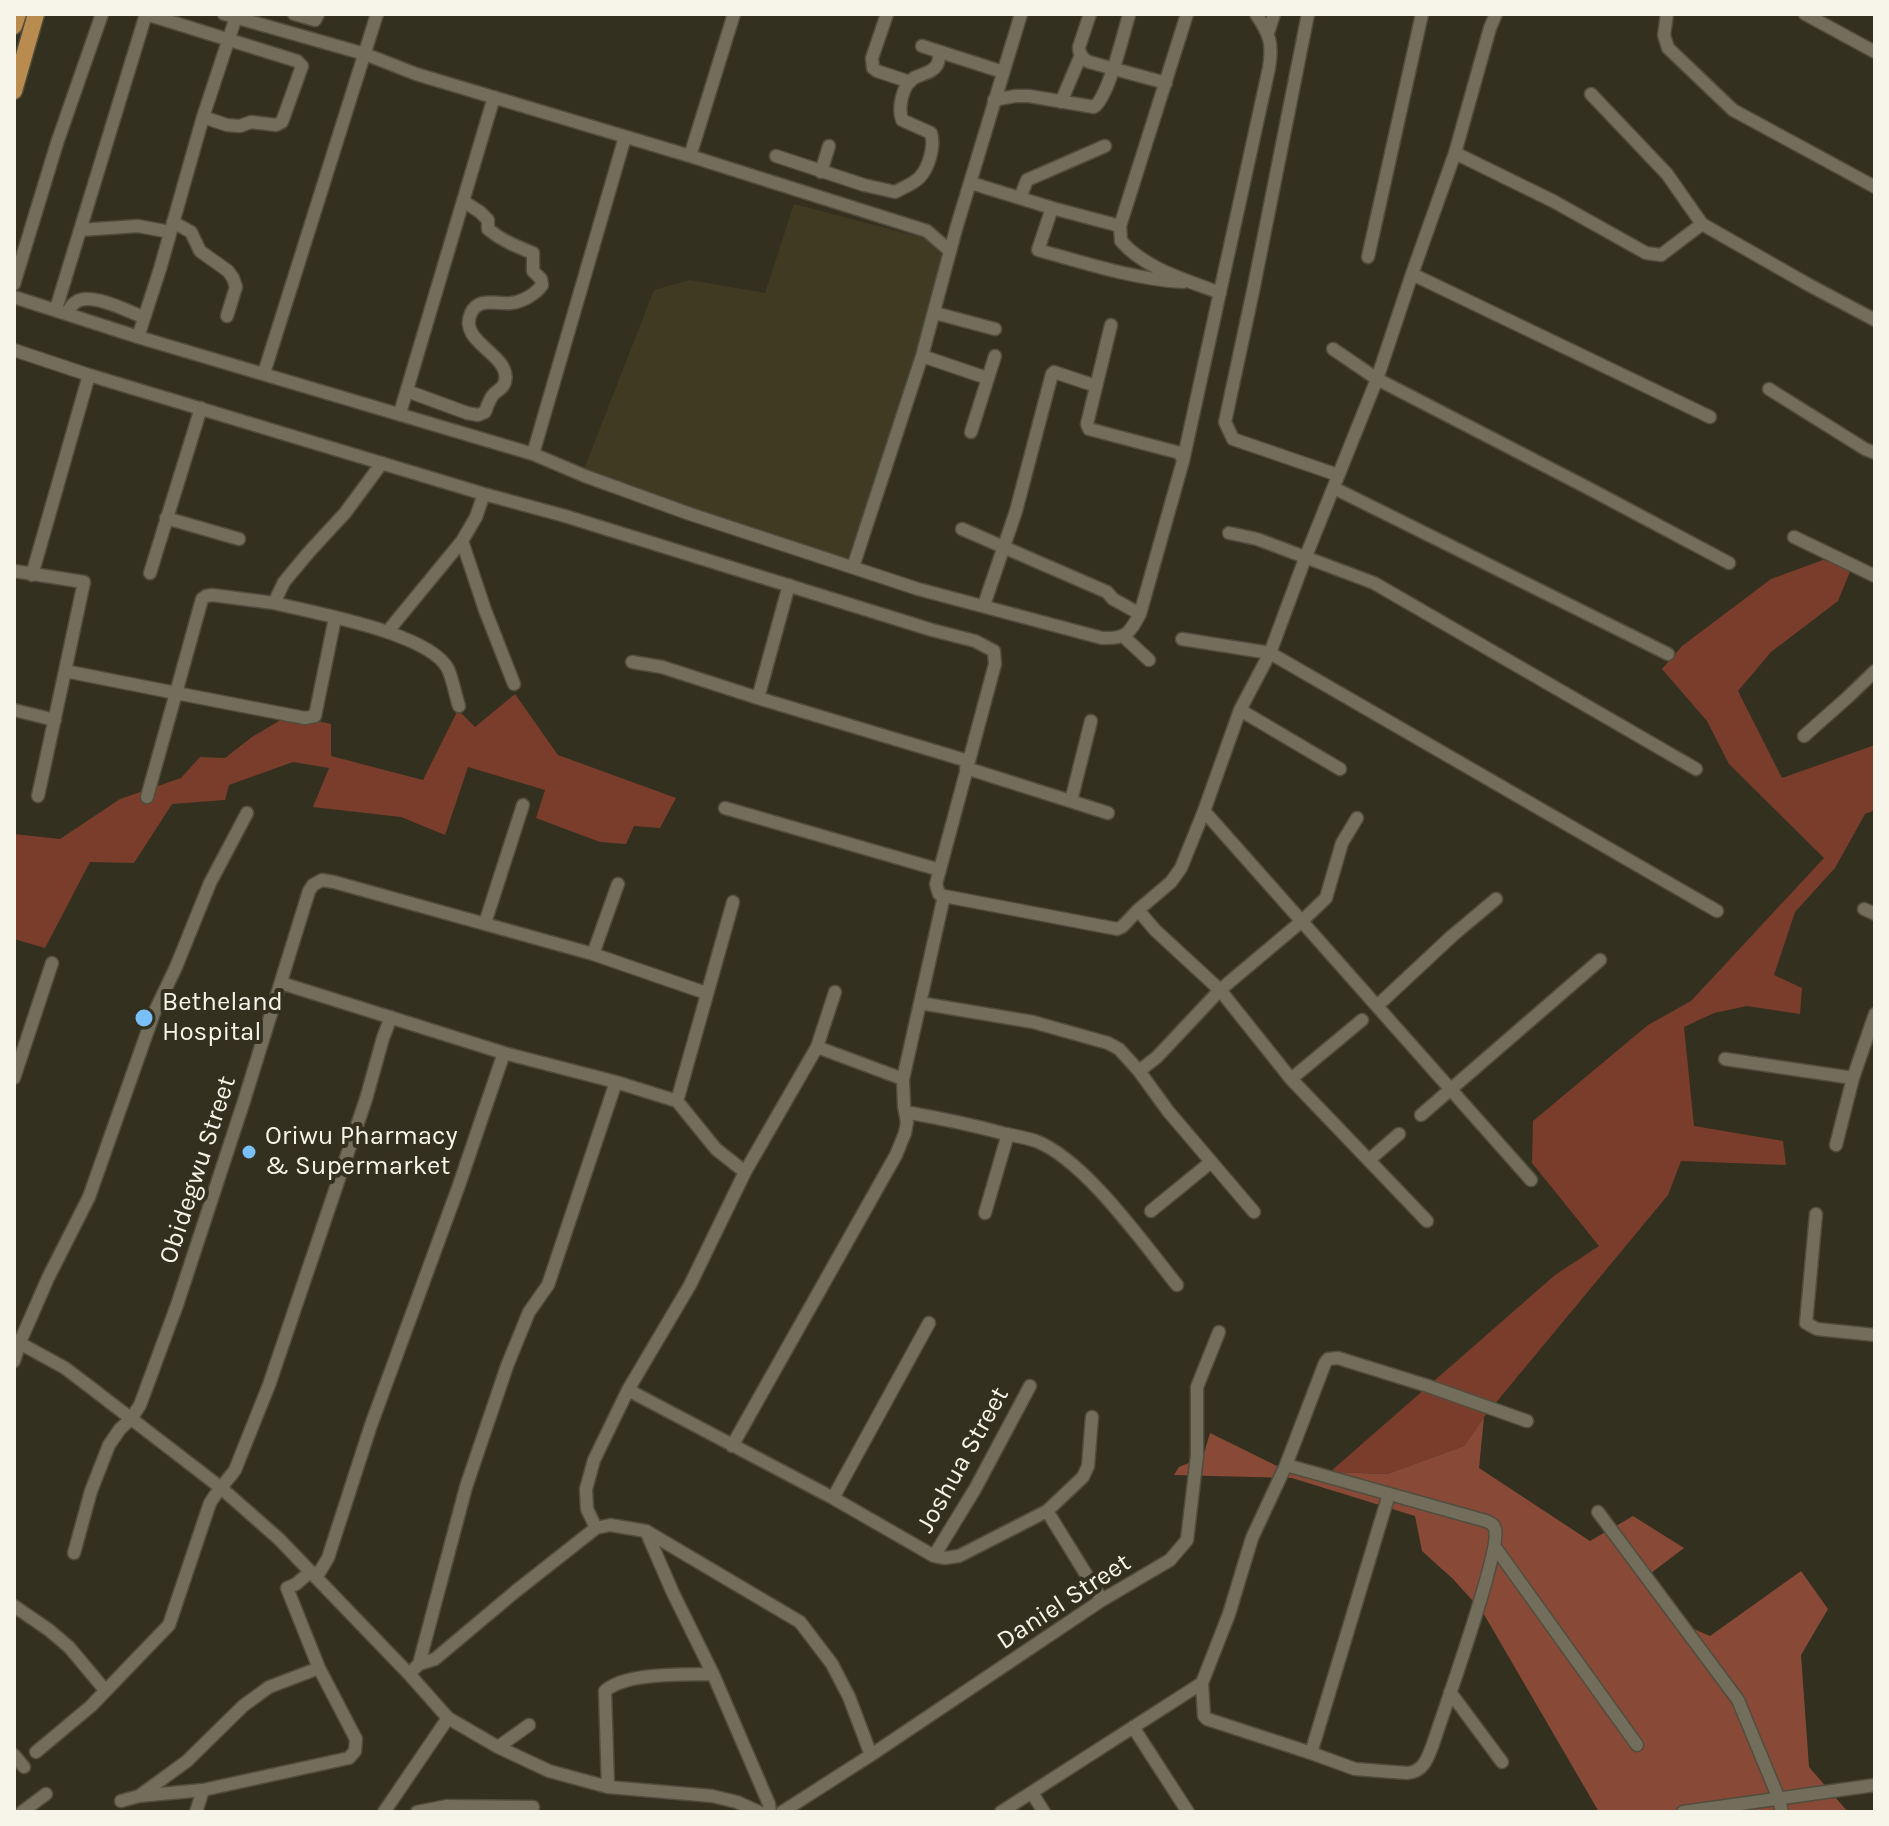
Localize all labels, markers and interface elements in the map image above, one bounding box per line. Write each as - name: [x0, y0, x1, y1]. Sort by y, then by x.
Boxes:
- place label: Betheland Hospital: [162, 987, 283, 1048]
- marker: Betheland Hospital: [133, 1007, 155, 1029]
- street label: Obidegwu Street: [153, 1072, 243, 1268]
- place label: Oriwu Pharmacy & Supermarket: [265, 1121, 458, 1182]
- marker: Oriwu Pharmacy & Supermarket: [240, 1143, 258, 1161]
- street label: Joshua Street: [910, 1382, 1016, 1538]
- street label: Daniel Street: [991, 1547, 1137, 1657]

